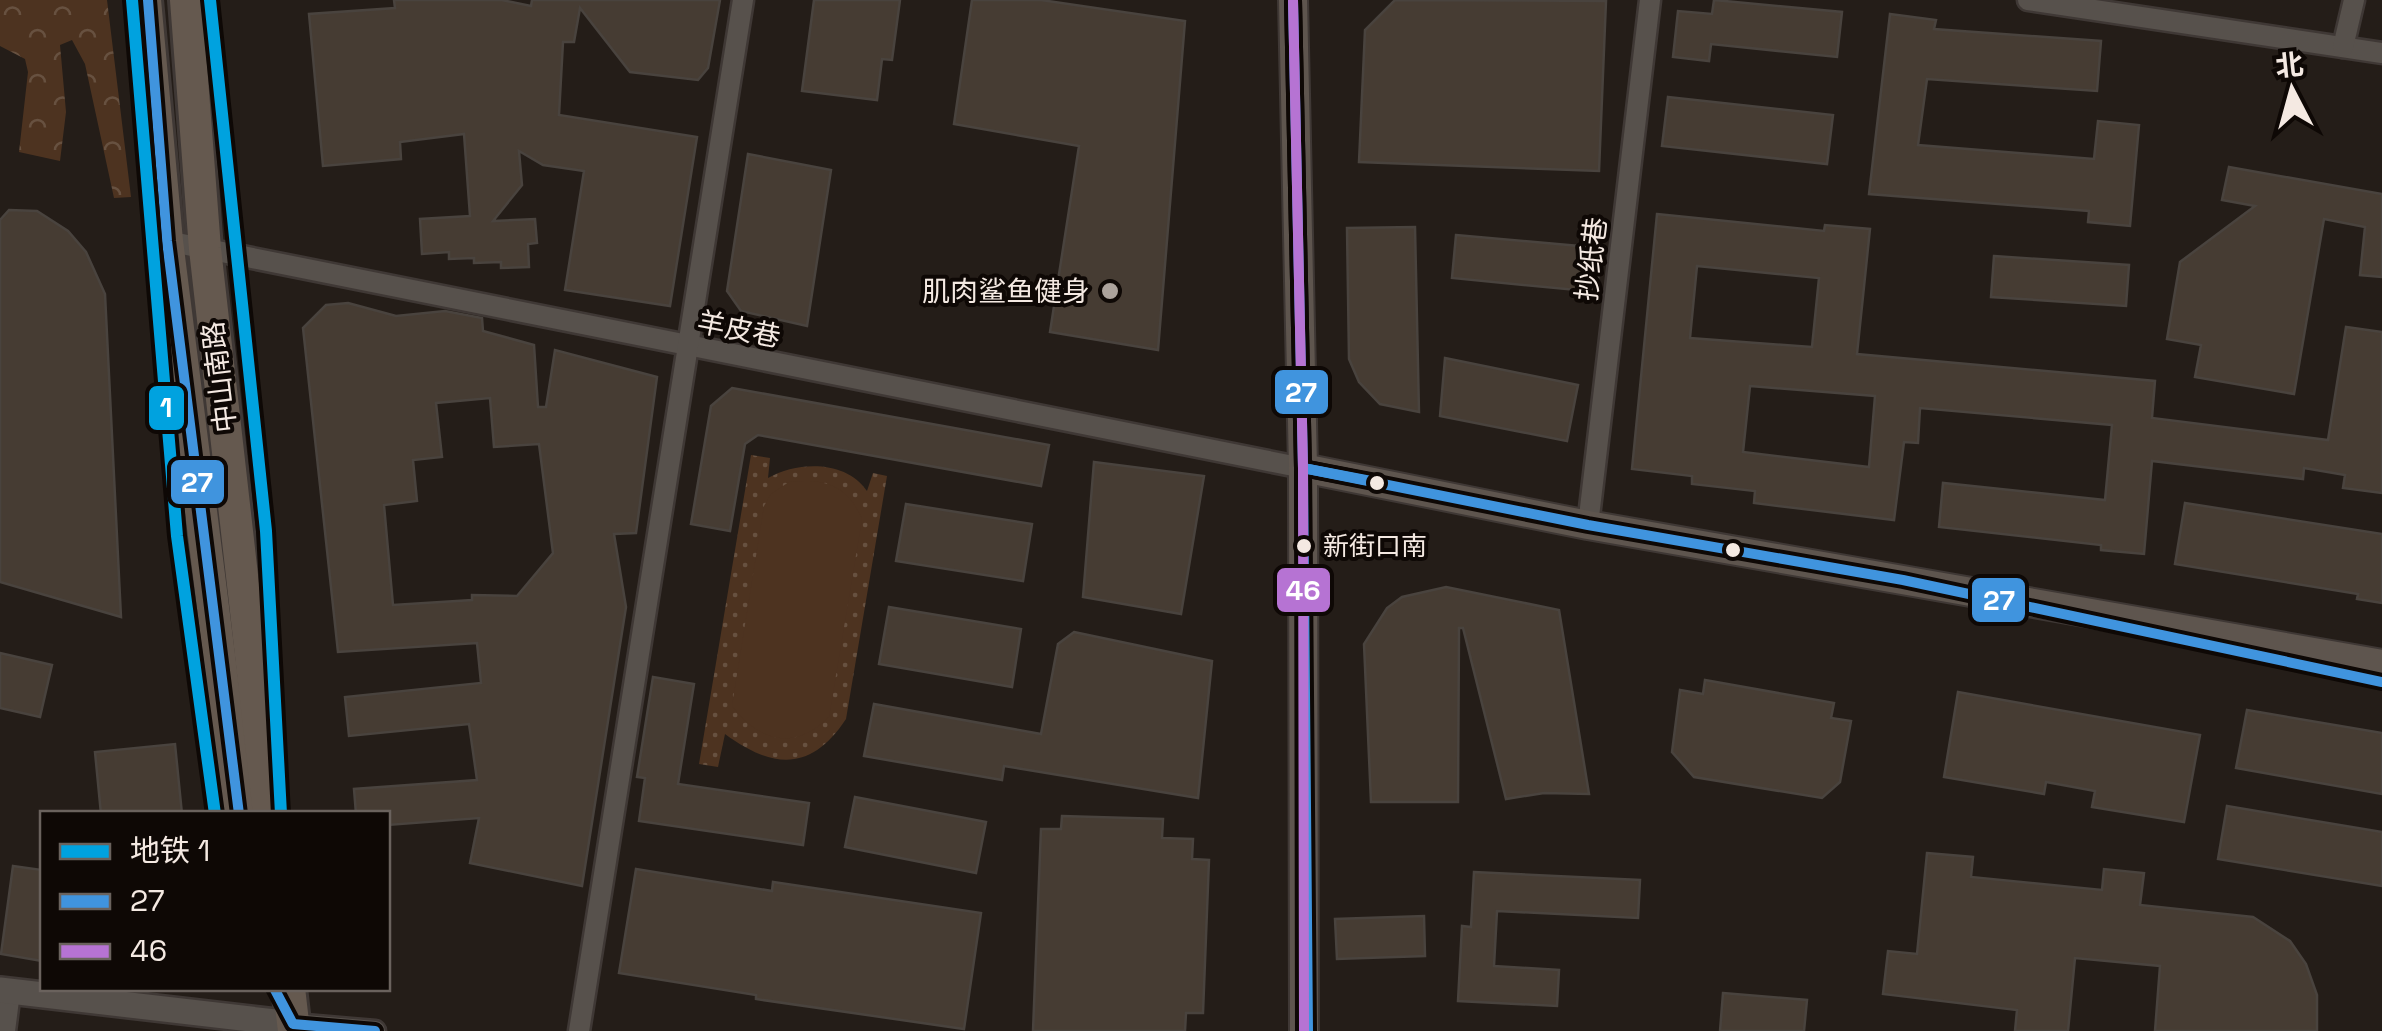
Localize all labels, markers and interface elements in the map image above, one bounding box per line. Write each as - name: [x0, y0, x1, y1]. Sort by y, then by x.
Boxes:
- north arrow: [2242, 40, 2342, 140]
- text: 北: [2274, 46, 2305, 85]
- street label: 抄纸巷: [1568, 215, 1614, 303]
- place label: 肌肉鲨鱼健身: [922, 273, 1090, 309]
- marker: 肌肉鲨鱼健身: [1099, 280, 1121, 302]
- street label: 羊皮巷: [694, 303, 784, 355]
- street label: 中山南路: [194, 319, 244, 435]
- line badge: 27: [1273, 368, 1330, 416]
- text: 27: [1285, 374, 1317, 410]
- line badge: 1: [147, 384, 186, 432]
- text: 1: [160, 389, 172, 425]
- line badge: 27: [169, 458, 226, 506]
- text: 27: [181, 464, 213, 500]
- unlabelled marker: [1367, 473, 1387, 493]
- place label: 新街口南: [1323, 529, 1427, 563]
- marker: 新街口南: [1294, 536, 1314, 556]
- unlabelled marker: [1723, 540, 1743, 560]
- line badge: 46: [1275, 566, 1332, 614]
- text: 46: [1285, 572, 1321, 608]
- line badge: 27: [1970, 576, 2027, 624]
- text: 27: [1983, 582, 2015, 618]
- legend: [40, 811, 390, 991]
- text: 地铁 1: [130, 831, 210, 870]
- text: 27: [130, 881, 165, 920]
- text: 46: [130, 931, 167, 970]

